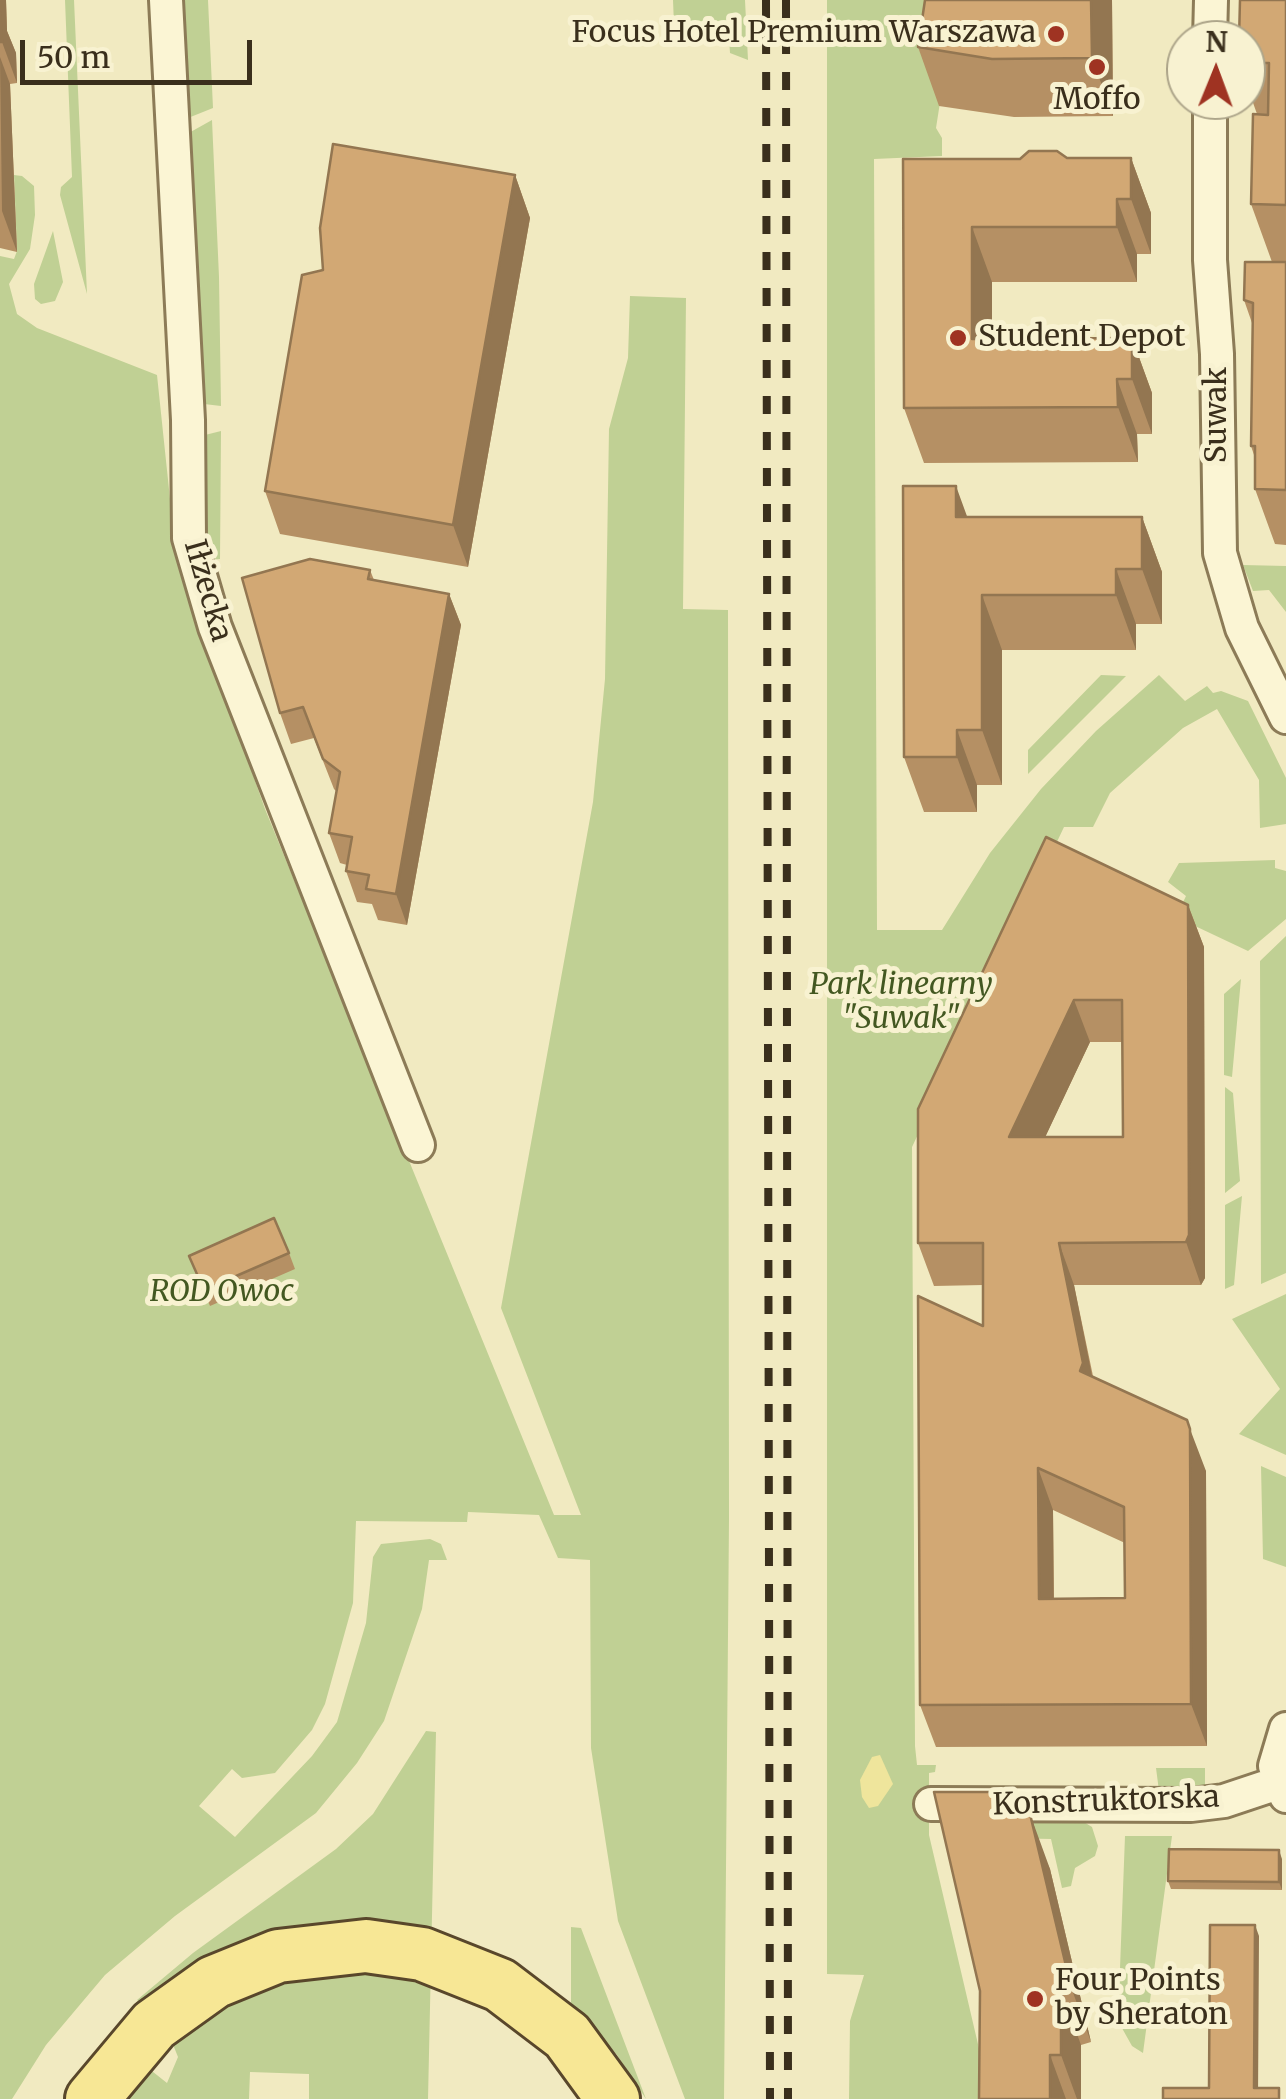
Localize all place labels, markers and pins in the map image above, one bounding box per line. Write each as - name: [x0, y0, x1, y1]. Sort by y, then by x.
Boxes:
- place label: Focus Hotel Premium Warszawa: [571, 16, 1036, 52]
- marker: Focus Hotel Premium Warszawa: [1045, 23, 1067, 45]
- marker: Moffo: [1086, 56, 1108, 78]
- place label: Moffo: [1054, 83, 1140, 119]
- place label: Student Depot: [978, 320, 1185, 356]
- marker: Student Depot: [947, 327, 969, 349]
- place label: Four Points by Sheraton: [1055, 1964, 1228, 2034]
- marker: Four Points by Sheraton: [1024, 1988, 1046, 2010]

